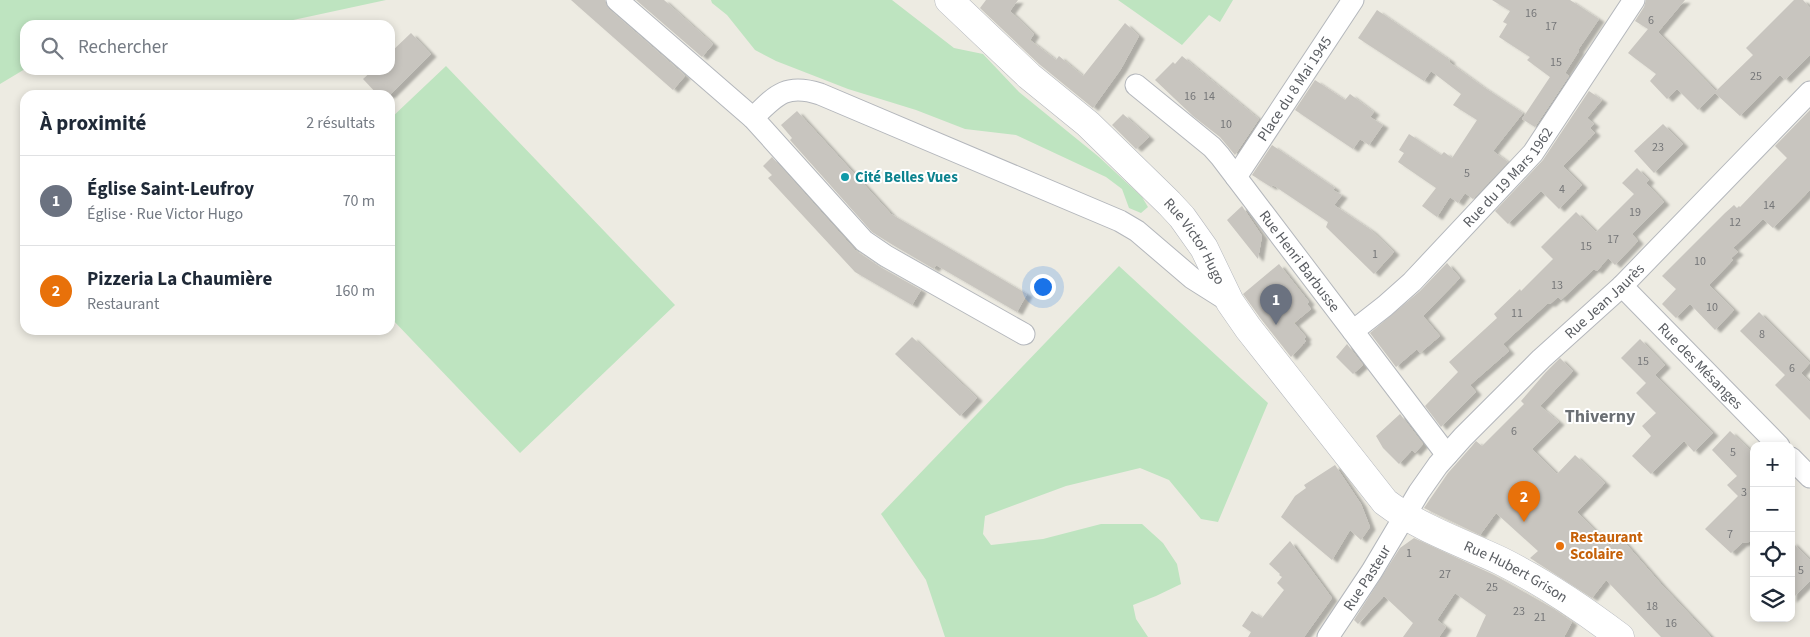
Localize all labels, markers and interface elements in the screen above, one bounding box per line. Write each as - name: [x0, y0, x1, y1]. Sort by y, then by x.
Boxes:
- house number: 16: [1525, 5, 1537, 22]
- house number: 6: [1648, 12, 1654, 29]
- house number: 17: [1545, 18, 1557, 35]
- search box: [20, 20, 395, 75]
- street label: Place du 8 Mai 1945: [1252, 32, 1337, 145]
- icon: search: [38, 34, 66, 62]
- text: Rechercher: [78, 34, 168, 61]
- house number: 15: [1550, 54, 1562, 71]
- house number: 25: [1750, 68, 1762, 85]
- house number: 16: [1184, 88, 1196, 105]
- house number: 14: [1203, 88, 1215, 105]
- text: À proximité: [40, 108, 146, 138]
- text: 2 résultats: [306, 112, 375, 134]
- house number: 10: [1220, 116, 1232, 133]
- street label: Rue du 19 Mars 1962: [1458, 123, 1558, 232]
- house number: 23: [1652, 139, 1664, 156]
- house number: 5: [1464, 165, 1470, 182]
- place label: Cité Belles Vues: [855, 167, 958, 188]
- marker: Cité Belles Vues: [839, 171, 851, 183]
- text: Église Saint-Leufroy: [87, 176, 254, 203]
- house number: 4: [1559, 181, 1565, 198]
- text: 1: [52, 190, 60, 212]
- text: 70 m: [343, 190, 375, 212]
- street label: Rue Victor Hugo: [1159, 193, 1231, 288]
- house number: 14: [1763, 197, 1775, 214]
- text: Église · Rue Victor Hugo: [87, 203, 243, 225]
- house number: 19: [1629, 204, 1641, 221]
- street label: Rue Henri Barbusse: [1254, 206, 1345, 316]
- house number: 12: [1729, 214, 1741, 231]
- house number: 17: [1607, 231, 1619, 248]
- house number: 15: [1580, 238, 1592, 255]
- house number: 1: [1372, 246, 1378, 263]
- house number: 10: [1694, 253, 1706, 270]
- street label: Rue Jean Jaurès: [1560, 259, 1649, 343]
- text: Pizzeria La Chaumière: [87, 266, 272, 293]
- your location: [1030, 274, 1056, 300]
- house number: 13: [1551, 277, 1563, 294]
- text: 2: [52, 280, 60, 302]
- text: 160 m: [335, 280, 375, 302]
- pin: 1: [1260, 284, 1292, 325]
- text: Restaurant: [87, 293, 160, 315]
- house number: 10: [1706, 299, 1718, 316]
- house number: 11: [1511, 305, 1523, 322]
- street label: Rue des Mésanges: [1653, 318, 1748, 414]
- house number: 8: [1759, 326, 1765, 343]
- house number: 15: [1637, 353, 1649, 370]
- house number: 6: [1789, 360, 1795, 377]
- district label: Thiverny: [1565, 404, 1636, 429]
- house number: 6: [1511, 423, 1517, 440]
- map controls: [1750, 442, 1795, 622]
- button: +: [1750, 442, 1795, 487]
- house number: 5: [1730, 444, 1736, 461]
- pin: 2: [1508, 481, 1540, 522]
- house number: 3: [1741, 484, 1747, 501]
- button: −: [1750, 487, 1795, 532]
- house number: 7: [1727, 526, 1733, 543]
- place label: Restaurant Scolaire: [1570, 527, 1643, 565]
- button: locate: [1750, 532, 1795, 577]
- street label: Rue Hubert Grison: [1461, 535, 1572, 608]
- street label: Rue Pasteur: [1338, 540, 1396, 615]
- marker: Restaurant Scolaire: [1554, 540, 1566, 552]
- house number: 1: [1406, 545, 1412, 562]
- house number: 5: [1798, 562, 1804, 579]
- house number: 27: [1439, 566, 1451, 583]
- button: layers: [1750, 577, 1795, 622]
- house number: 25: [1486, 579, 1498, 596]
- house number: 18: [1646, 598, 1658, 615]
- house number: 23: [1513, 603, 1525, 620]
- house number: 21: [1534, 609, 1546, 626]
- house number: 16: [1665, 615, 1677, 632]

